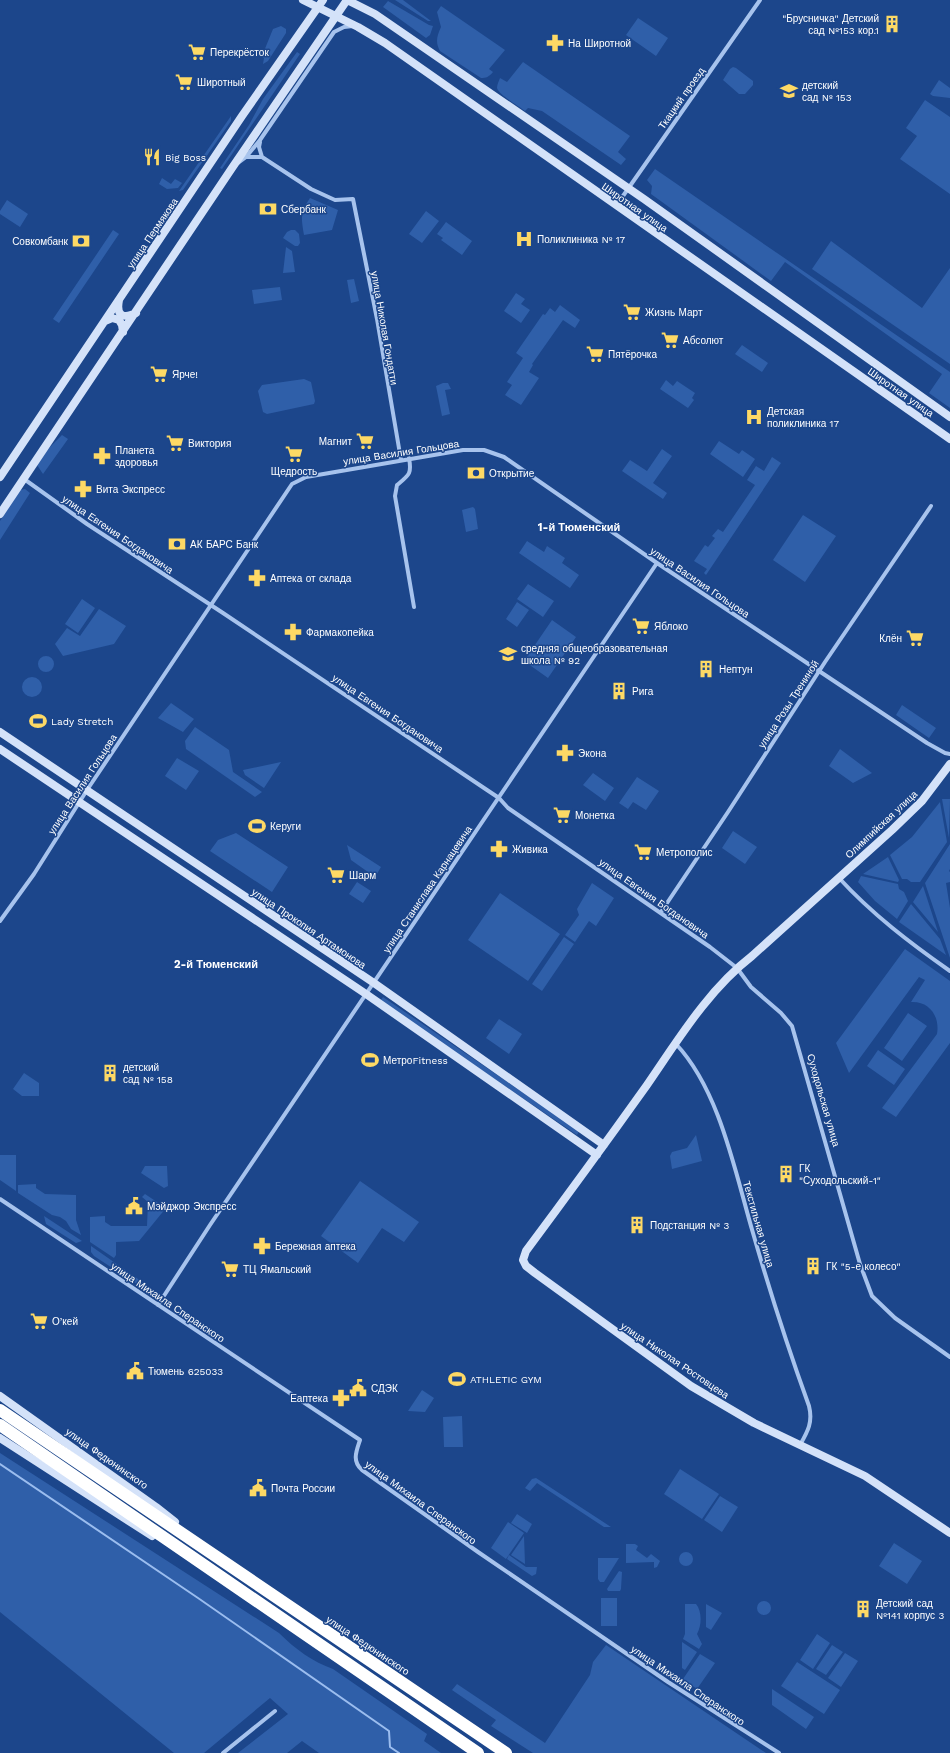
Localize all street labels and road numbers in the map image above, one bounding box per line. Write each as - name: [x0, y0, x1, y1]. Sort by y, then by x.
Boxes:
- street label: Ткацкий проезд: [656, 65, 707, 131]
- street label: Широтная улица: [600, 181, 670, 234]
- street label: улица Пермякова: [125, 196, 180, 270]
- street label: улица Николая Гондатти: [369, 270, 400, 386]
- street label: Широтная улица: [866, 366, 936, 419]
- street label: улица Василия Гольцова: [342, 438, 460, 467]
- street label: улица Евгения Богдановича: [60, 493, 176, 576]
- street label: улица Василия Гольцова: [648, 545, 752, 620]
- street label: улица Розы Трениной: [756, 658, 821, 750]
- street label: улица Евгения Богдановича: [330, 672, 446, 755]
- street label: улица Василия Гольцова: [46, 732, 119, 836]
- street label: Олимпийская улица: [843, 788, 920, 860]
- street label: улица Станислава Карнацевича: [381, 823, 474, 955]
- street label: улица Евгения Богдановича: [597, 856, 711, 941]
- street label: улица Прокопия Артамонова: [250, 886, 368, 971]
- street label: Суходольская улица: [805, 1052, 842, 1148]
- street label: Текстильная улица: [741, 1180, 776, 1269]
- street label: улица Михаила Сперанского: [109, 1260, 227, 1345]
- street label: улица Николая Ростовцева: [619, 1320, 731, 1401]
- street label: улица Федюнинского: [63, 1426, 150, 1491]
- street label: улица Михаила Сперанского: [363, 1458, 479, 1547]
- street label: улица Федюнинского: [324, 1613, 412, 1678]
- street label: улица Михаила Сперанского: [629, 1643, 747, 1728]

